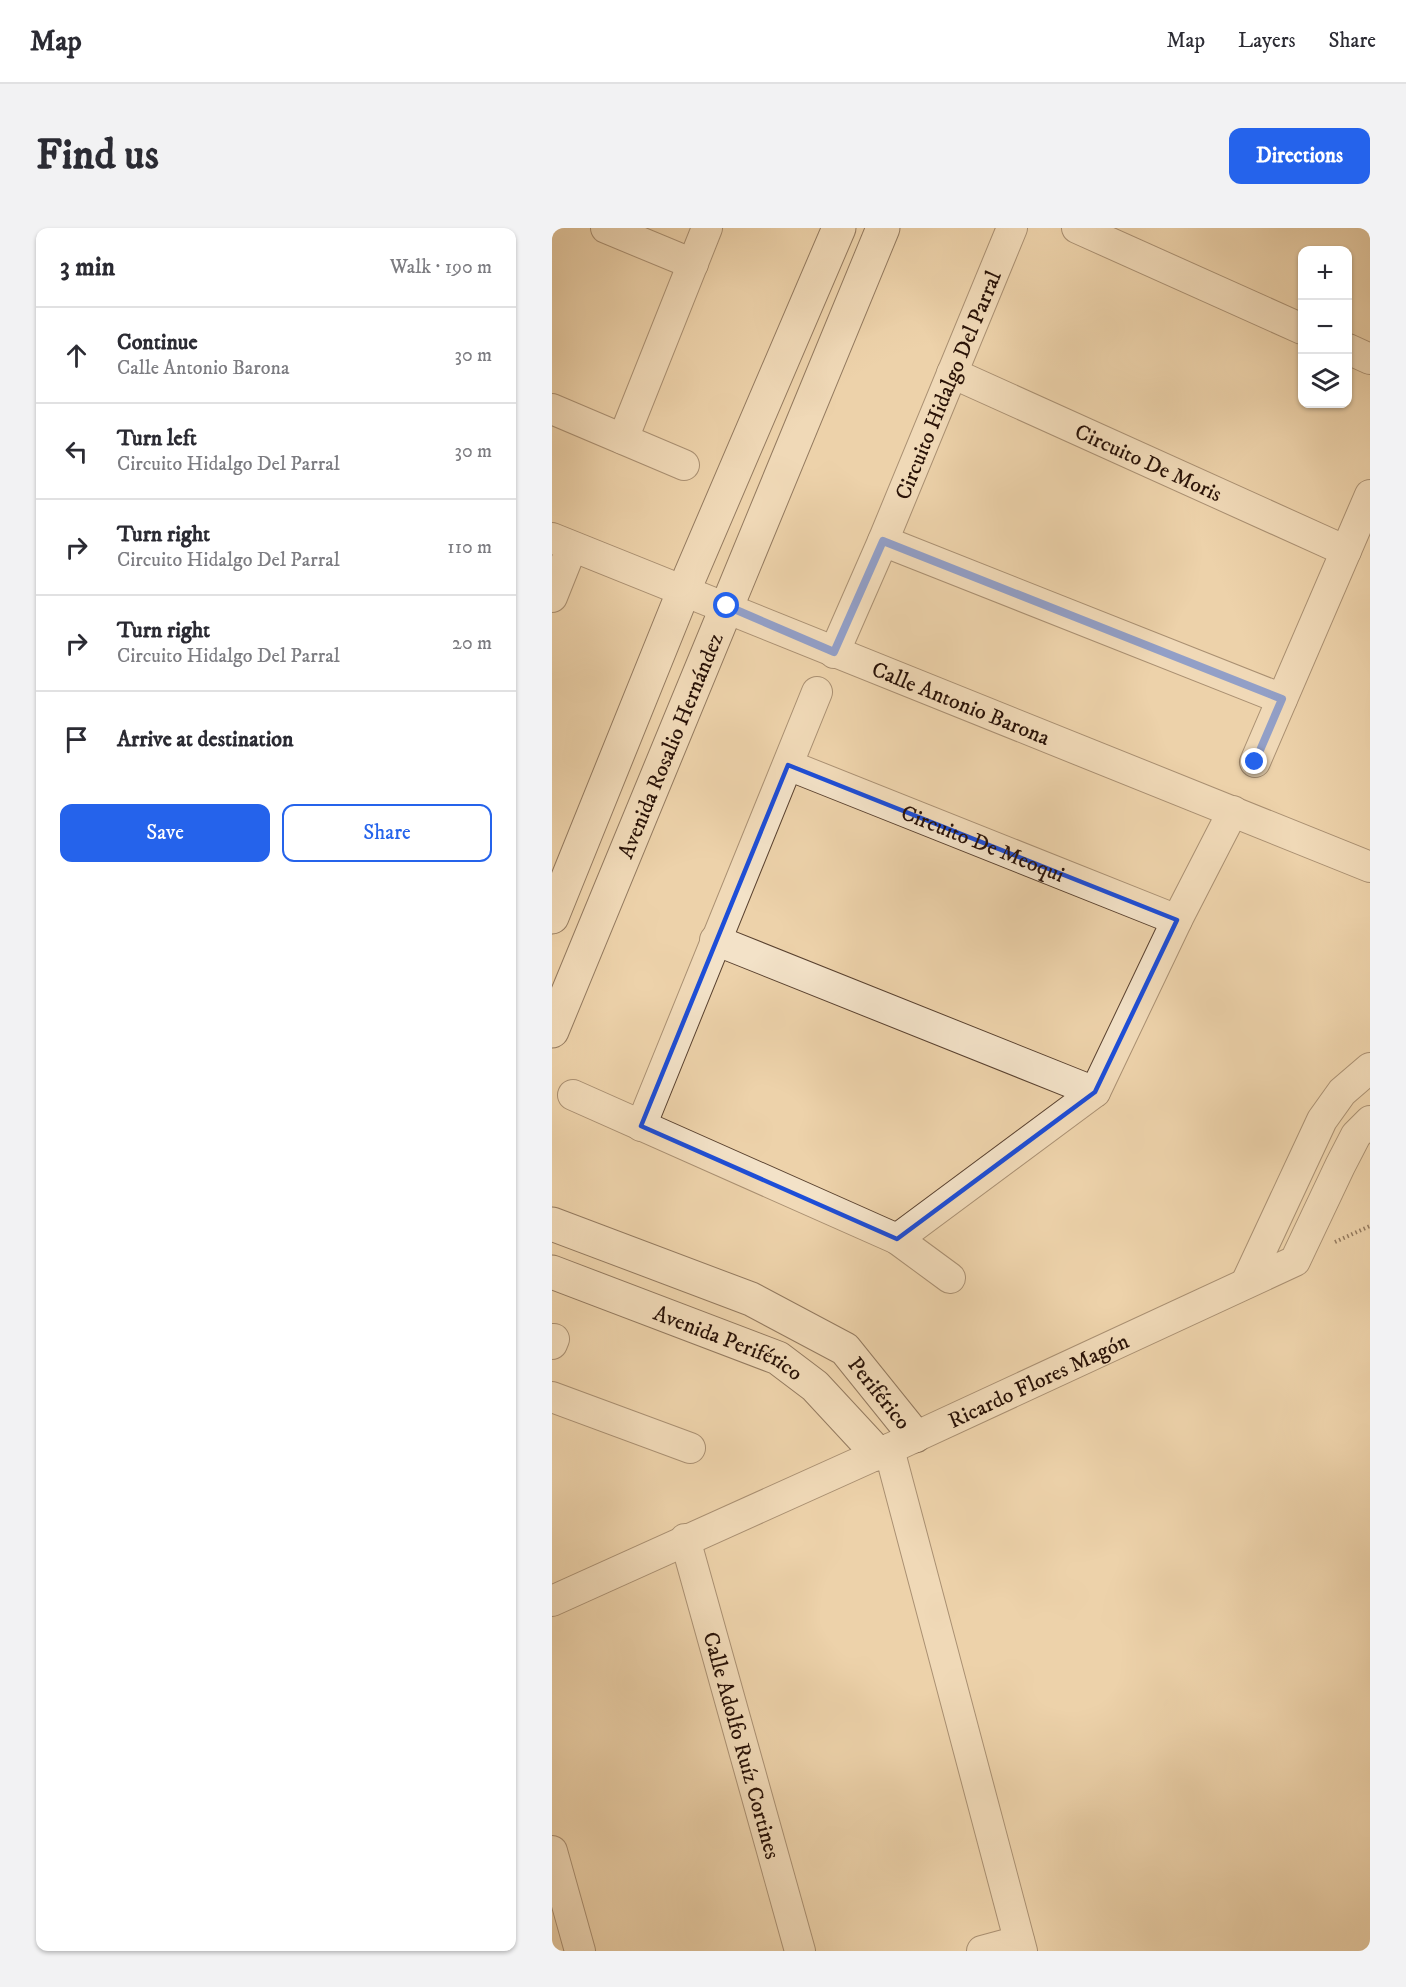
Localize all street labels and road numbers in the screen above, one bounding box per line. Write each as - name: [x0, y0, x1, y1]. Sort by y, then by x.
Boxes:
- street label: Circuito Hidalgo Del Parral: [890, 267, 1008, 504]
- street label: Circuito De Moris: [1070, 418, 1226, 508]
- street label: Avenida Rosalio Hernández: [613, 629, 730, 863]
- street label: Calle Antonio Barona: [868, 656, 1054, 752]
- street label: Circuito De Meoqui: [897, 799, 1068, 889]
- street label: Avenida Periférico: [649, 1300, 808, 1387]
- street label: Ricardo Flores Magón: [944, 1328, 1134, 1435]
- street label: Periférico: [842, 1352, 916, 1435]
- street label: Calle Adolfo Ruíz Cortines: [697, 1629, 786, 1862]

